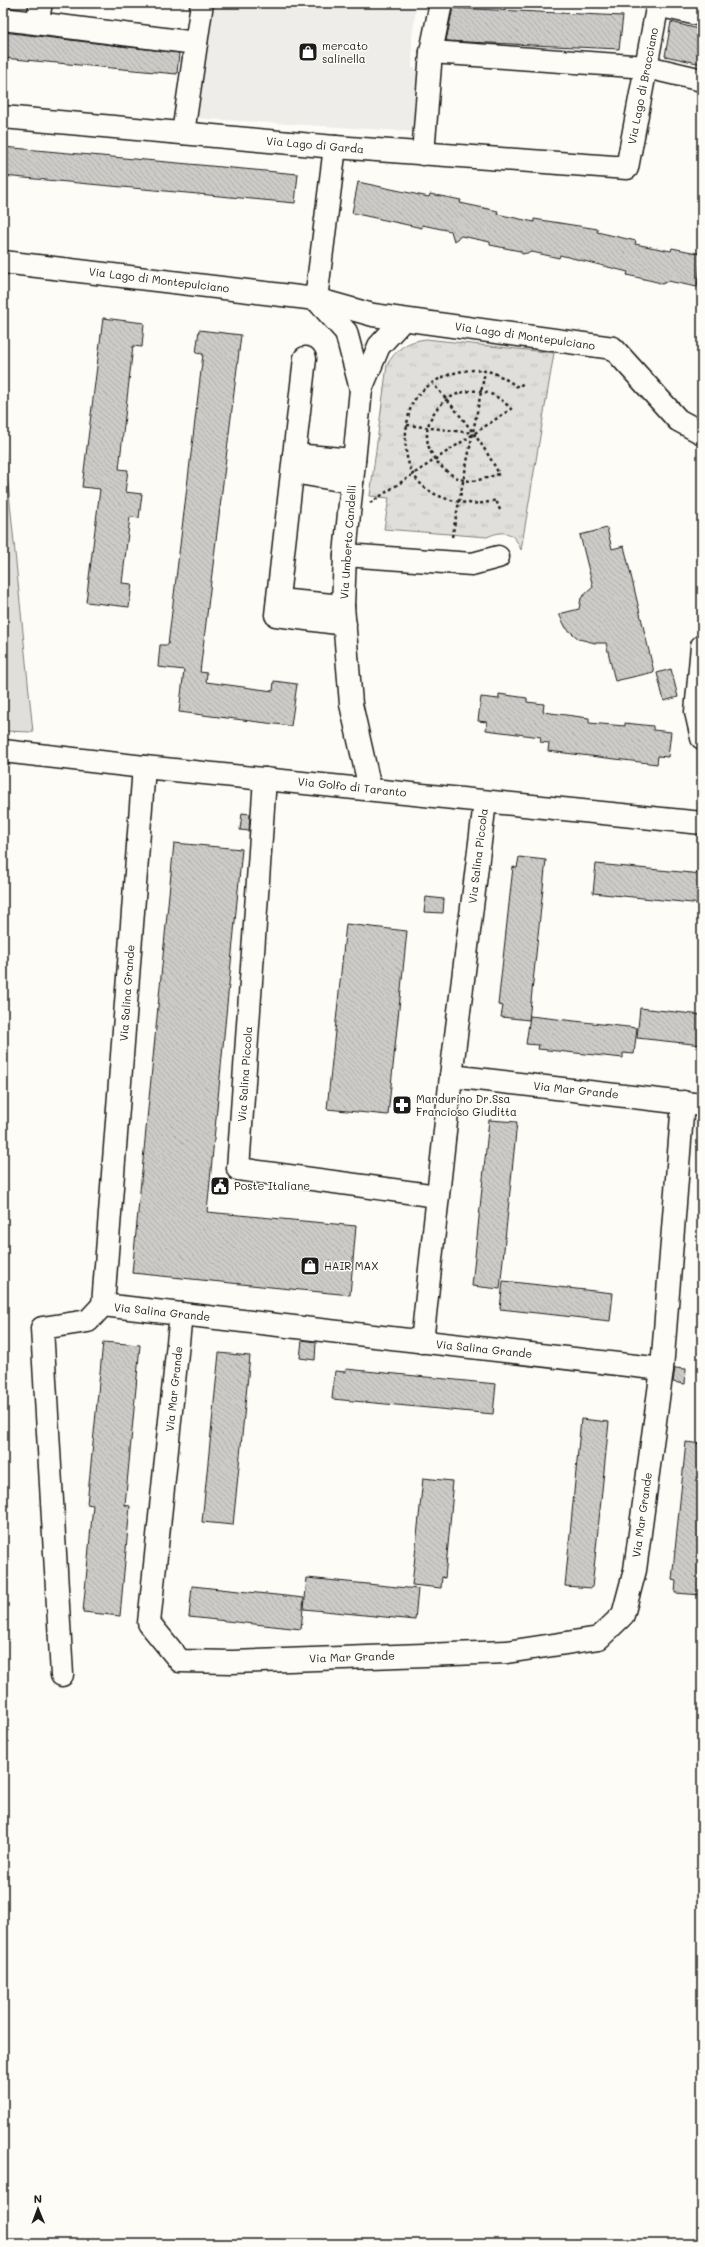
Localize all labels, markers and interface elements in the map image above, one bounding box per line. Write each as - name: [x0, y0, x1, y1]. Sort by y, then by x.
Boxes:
- street label: Via Lago di Bracciano: [624, 26, 661, 146]
- place label: mercato salinella: [322, 38, 368, 66]
- shop icon: mercato salinella: [297, 41, 319, 63]
- street label: Via Lago di Garda: [266, 133, 365, 156]
- street label: Via Lago di Montepulciano: [88, 263, 231, 296]
- street label: Via Lago di Montepulciano: [454, 318, 597, 353]
- street label: Via Umberto Candelli: [336, 484, 359, 600]
- street label: Via Golfo di Taranto: [297, 773, 408, 800]
- street label: Via Salina Piccola: [464, 807, 491, 904]
- street label: Via Salina Grande: [116, 944, 137, 1042]
- street label: Via Salina Piccola: [234, 1026, 255, 1122]
- street label: Via Mar Grande: [533, 1078, 620, 1101]
- place label: Mandurino Dr.Ssa Francioso Giuditta: [416, 1091, 517, 1119]
- pharmacy icon: Mandurino Dr.Ssa Francioso Giuditta: [391, 1094, 413, 1116]
- public building icon: Poste Italiane: [209, 1175, 231, 1197]
- place label: Poste Italiane: [234, 1178, 310, 1193]
- shop icon: HAIR MAX: [299, 1255, 321, 1277]
- place label: HAIR MAX: [324, 1258, 379, 1273]
- street label: Via Salina Grande: [113, 1299, 211, 1324]
- street label: Via Salina Grande: [435, 1336, 533, 1361]
- street label: Via Mar Grande: [162, 1345, 185, 1432]
- street label: Via Mar Grande: [628, 1471, 655, 1559]
- street label: Via Mar Grande: [309, 1647, 395, 1665]
- north arrow: [18, 2189, 58, 2229]
- text: N: [34, 2191, 42, 2206]

